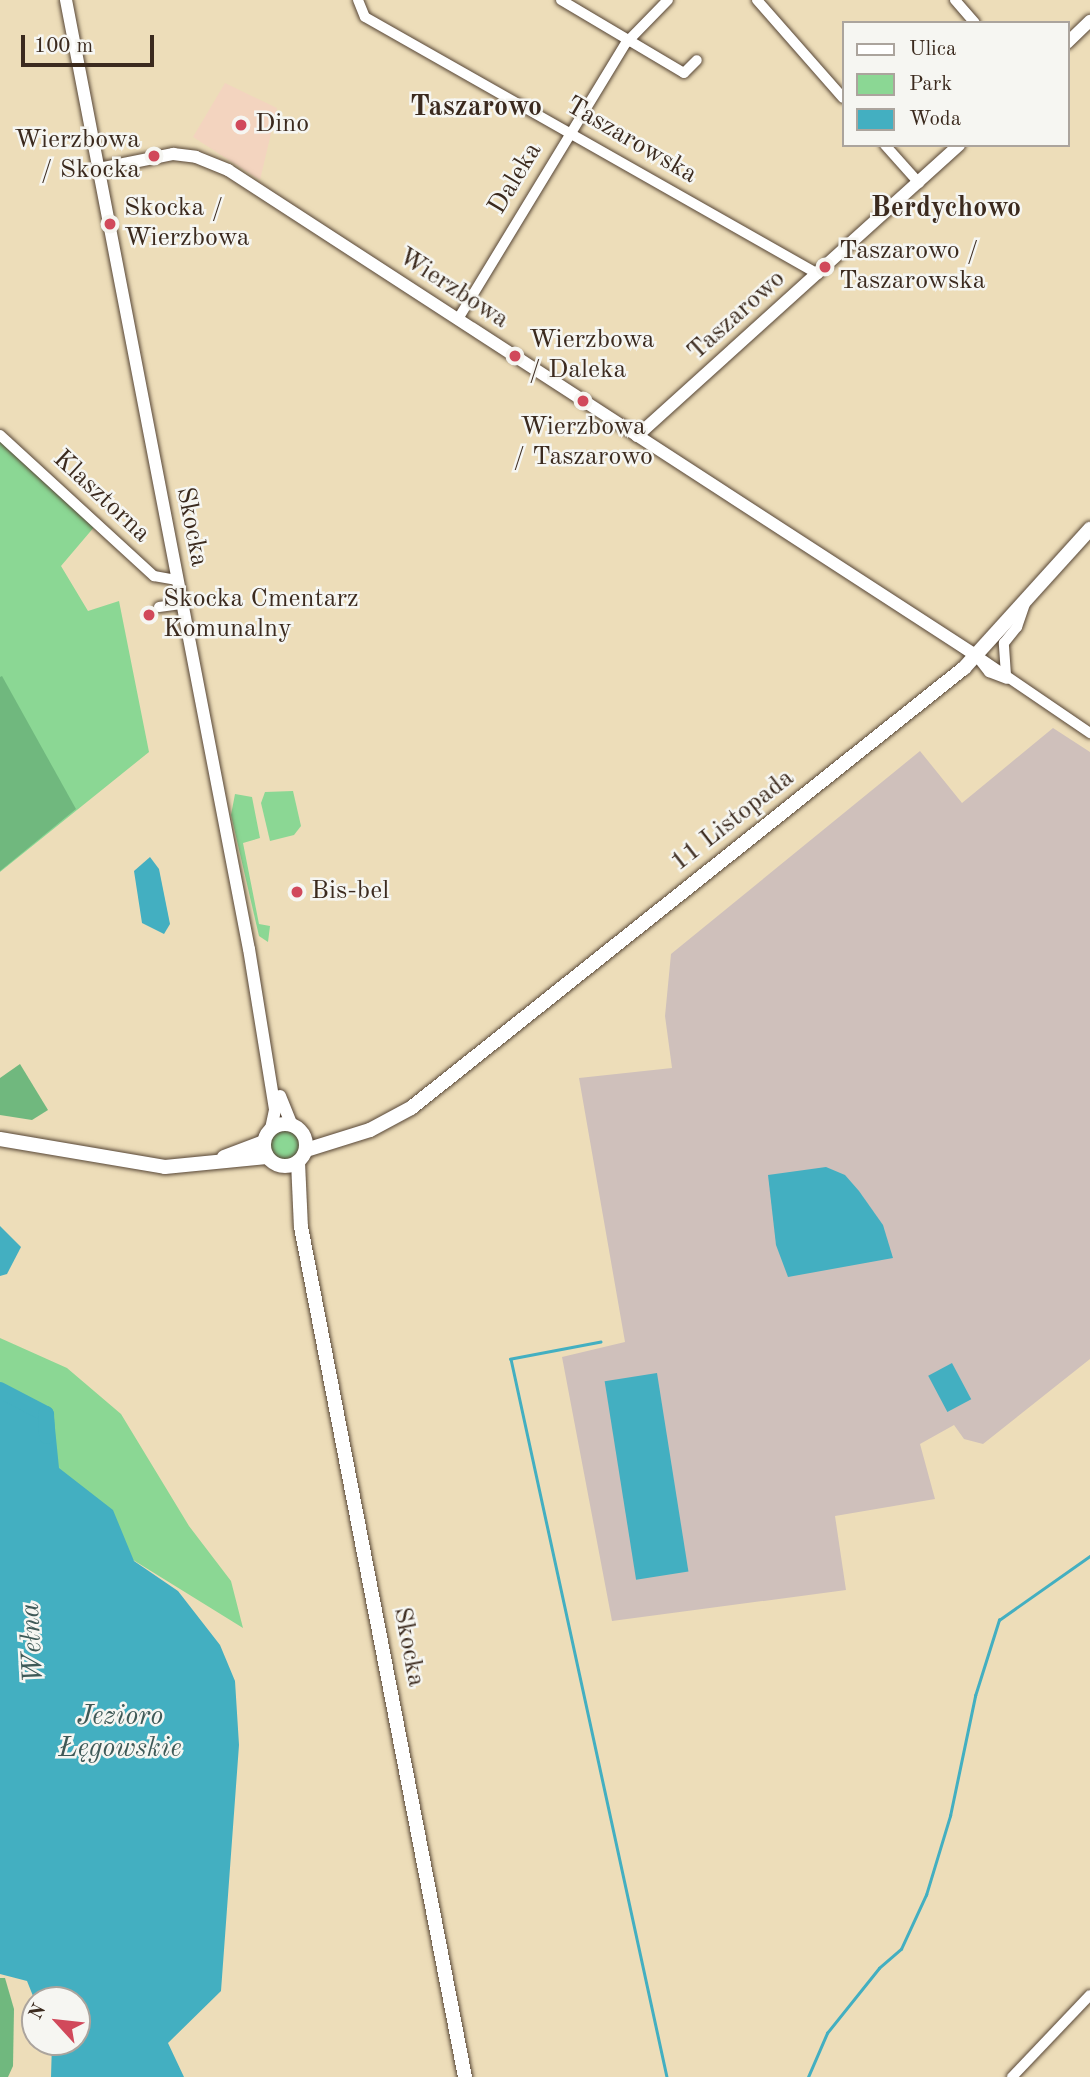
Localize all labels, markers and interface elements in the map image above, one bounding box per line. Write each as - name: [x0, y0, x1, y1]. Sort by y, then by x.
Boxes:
- scale bar: [24, 21, 158, 65]
- legend: [842, 21, 1069, 147]
- text: 100 m: [34, 36, 93, 57]
- text: Ulica: [909, 39, 956, 60]
- text: Park: [909, 74, 952, 95]
- district label: Taszarowo: [410, 91, 542, 125]
- street label: Taszarowska: [560, 91, 702, 191]
- place label: Dino: [255, 109, 309, 141]
- text: Woda: [909, 109, 961, 130]
- marker: Dino: [233, 117, 249, 133]
- place label: Wierzbowa / Skocka: [14, 125, 140, 186]
- street label: Daleka: [482, 137, 550, 221]
- marker: Wierzbowa / Skocka: [146, 148, 162, 164]
- district label: Berdychowo: [871, 192, 1021, 226]
- place label: Skocka / Wierzbowa: [124, 193, 250, 255]
- marker: Skocka / Wierzbowa: [102, 216, 118, 232]
- place label: Taszarowo / Taszarowska: [839, 236, 986, 298]
- street label: Wierzbowa: [392, 242, 514, 336]
- marker: Taszarowo / Taszarowska: [817, 259, 833, 275]
- street label: Taszarowo: [682, 264, 792, 368]
- place label: Wierzbowa / Daleka: [529, 325, 655, 386]
- marker: Wierzbowa / Daleka: [507, 348, 523, 364]
- marker: Wierzbowa / Taszarowo: [575, 393, 591, 409]
- place label: Wierzbowa / Taszarowo: [513, 412, 653, 474]
- street label: Klasztorna: [46, 444, 156, 550]
- street label: Skocka: [168, 485, 214, 569]
- place label: Skocka Cmentarz Komunalny: [163, 584, 359, 646]
- marker: Skocka Cmentarz Komunalny: [141, 607, 157, 623]
- street label: 11 Listopada: [665, 763, 801, 879]
- place label: Bis-bel: [311, 876, 389, 908]
- marker: Bis-bel: [289, 884, 305, 900]
- water label: Wełna: [14, 1602, 52, 1684]
- street label: Skocka: [385, 1605, 431, 1689]
- water label: Jezioro Łęgowskie: [58, 1700, 182, 1766]
- north arrow: [21, 1986, 91, 2056]
- text: N: [27, 2001, 50, 2023]

